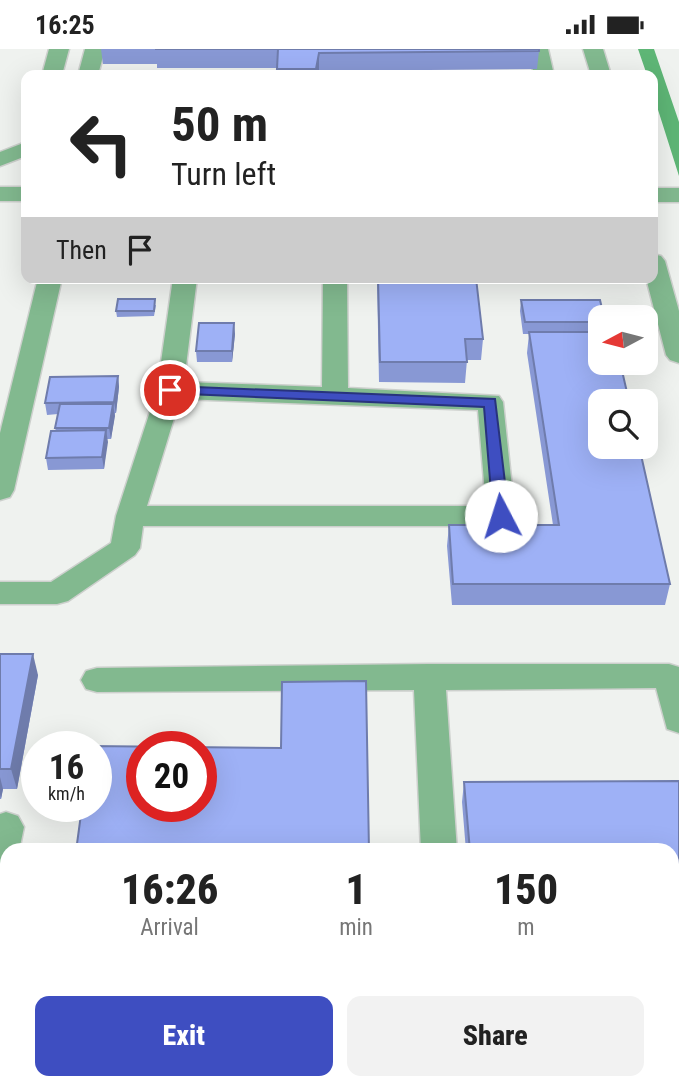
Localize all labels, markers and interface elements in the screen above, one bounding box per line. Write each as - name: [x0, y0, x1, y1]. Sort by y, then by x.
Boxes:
- text: 16:25: [35, 10, 95, 40]
- text: 50 m: [171, 96, 268, 153]
- icon: left: [56, 98, 147, 189]
- text: Turn left: [171, 155, 276, 193]
- icon: arrive: [121, 231, 159, 269]
- text: Then: [56, 235, 107, 265]
- north arrow: [588, 305, 658, 375]
- map controls: [588, 305, 658, 459]
- pin: [140, 360, 200, 420]
- icon: arrive: [151, 371, 189, 409]
- button: search: [588, 389, 658, 459]
- position arrow: [464, 479, 538, 553]
- speed limit sign: 20: [126, 731, 217, 822]
- text: 16: [49, 747, 84, 788]
- text: km/h: [48, 783, 85, 804]
- text: 16:26: [121, 865, 218, 914]
- text: 1: [345, 865, 367, 914]
- text: 150: [494, 865, 558, 914]
- text: Arrival: [140, 914, 199, 941]
- text: min: [339, 914, 373, 941]
- text: m: [517, 914, 535, 941]
- button: Exit: [35, 996, 333, 1076]
- button: Share: [347, 996, 644, 1076]

